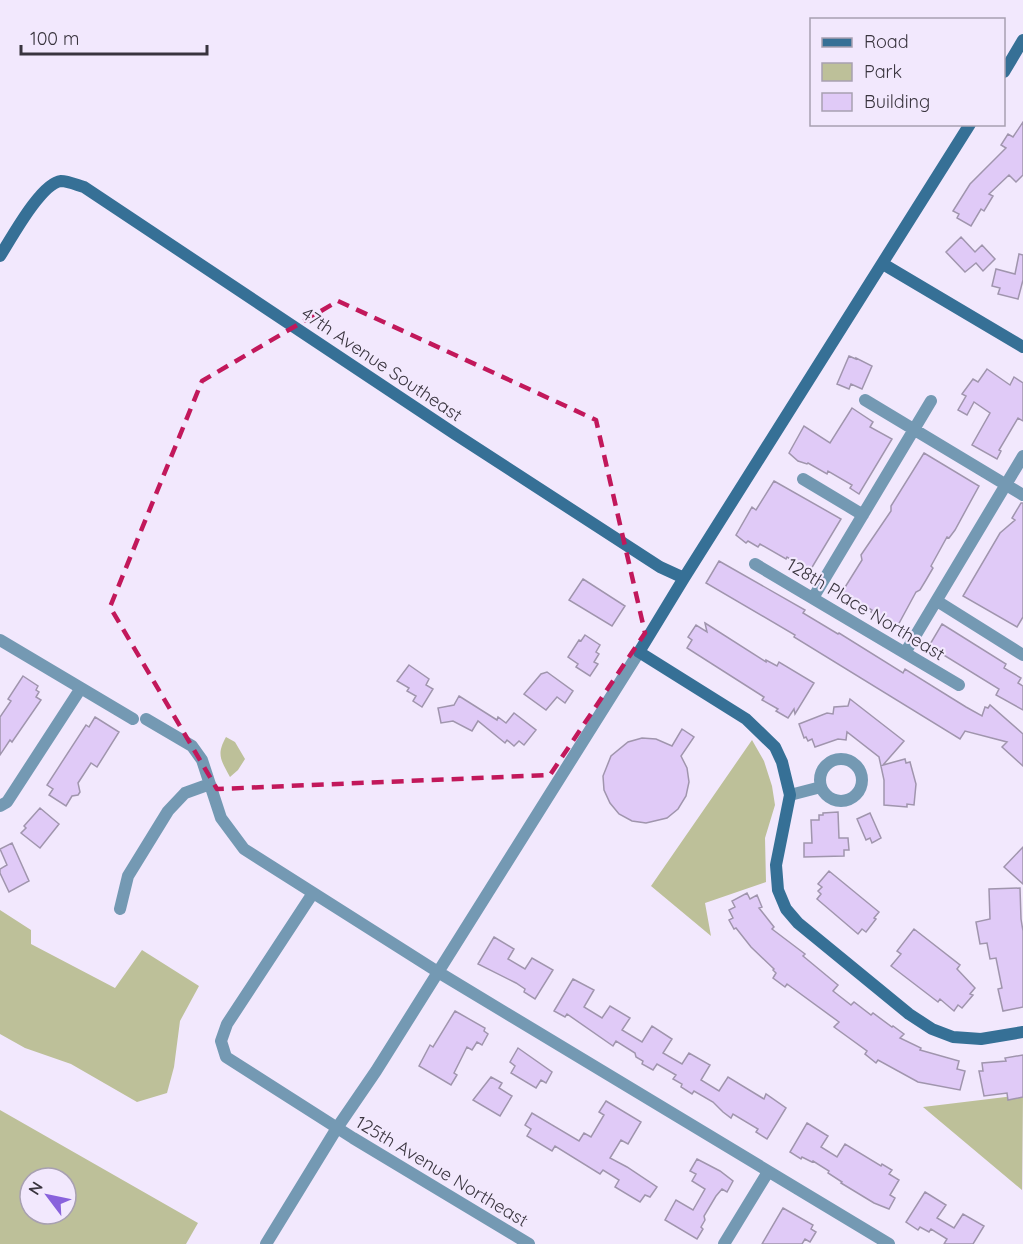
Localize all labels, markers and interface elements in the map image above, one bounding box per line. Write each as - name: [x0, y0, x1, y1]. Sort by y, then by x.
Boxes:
- scale bar: [21, 18, 207, 56]
- legend: [810, 18, 1005, 126]
- text: 100 m: [30, 27, 79, 50]
- text: Road: [864, 30, 909, 53]
- text: Park: [864, 60, 902, 83]
- text: Building: [864, 90, 930, 113]
- street label: 47th Avenue Southeast: [297, 302, 467, 426]
- street label: 128th Place Northeast: [783, 553, 949, 665]
- street label: 125th Avenue Northeast: [352, 1110, 532, 1232]
- north arrow: [18, 1166, 78, 1226]
- text: N: [24, 1178, 47, 1198]

